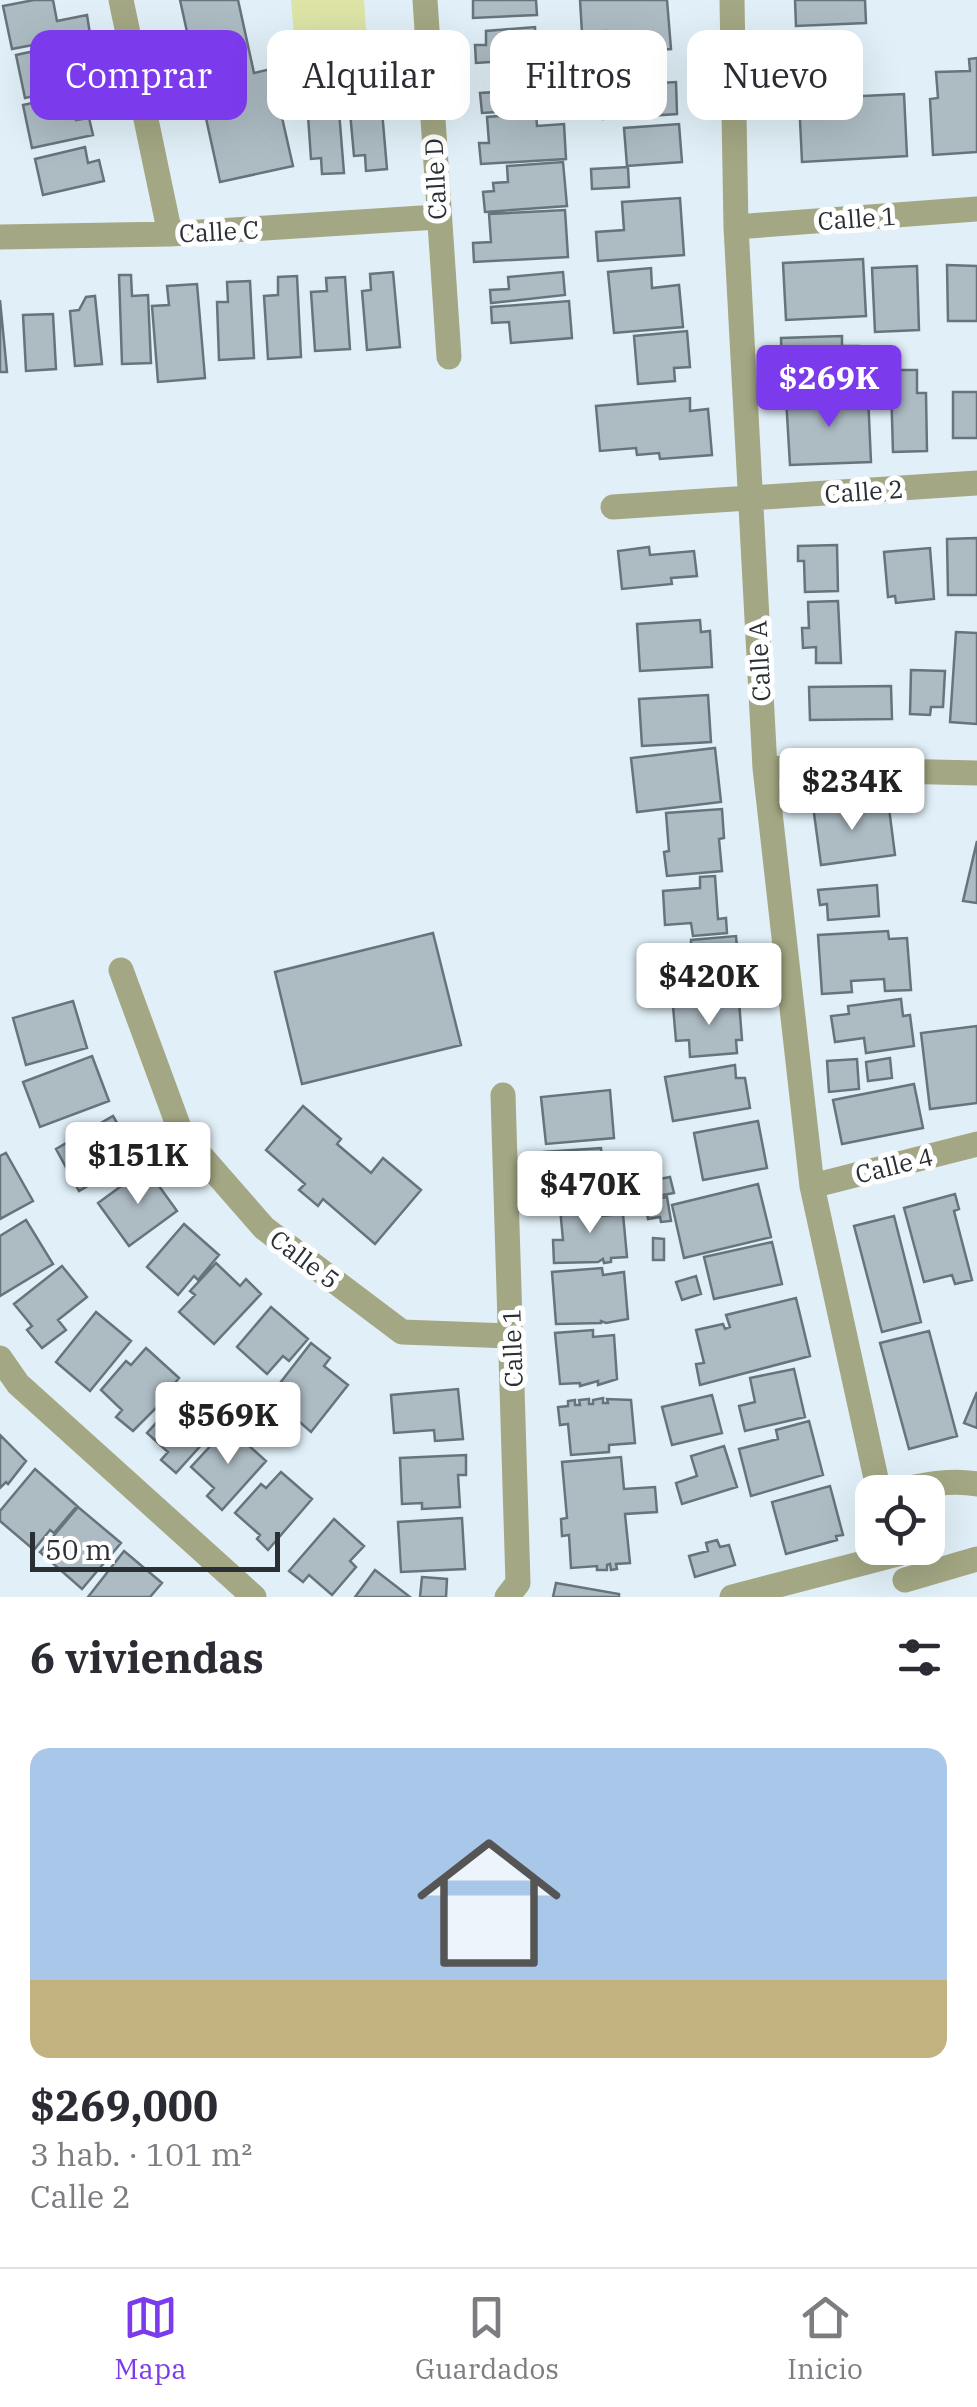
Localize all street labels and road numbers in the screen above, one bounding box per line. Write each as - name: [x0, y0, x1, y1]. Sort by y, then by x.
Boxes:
- street label: Calle D: [416, 137, 454, 221]
- street label: Calle 1: [817, 199, 897, 237]
- street label: Calle C: [178, 212, 260, 250]
- street label: Calle 2: [824, 472, 904, 510]
- street label: Calle A: [740, 620, 778, 702]
- street label: Calle 4: [852, 1139, 936, 1191]
- street label: Calle 5: [264, 1222, 346, 1296]
- street label: Calle 1: [494, 1308, 530, 1388]

